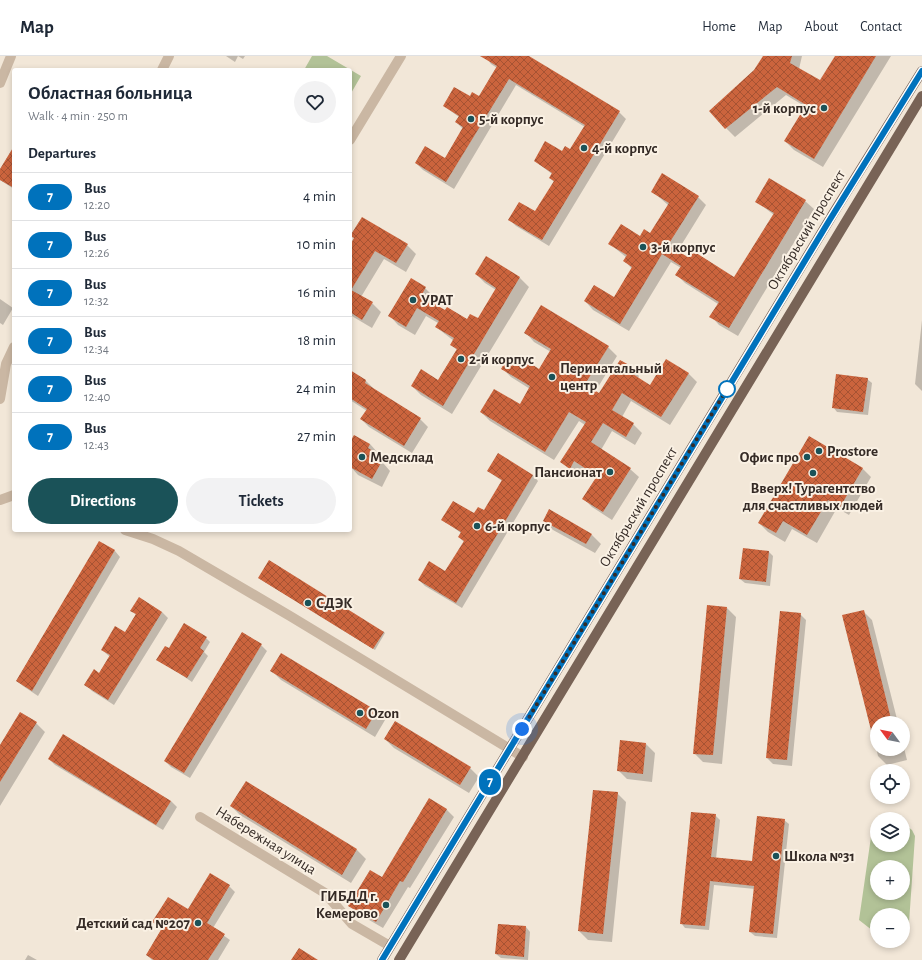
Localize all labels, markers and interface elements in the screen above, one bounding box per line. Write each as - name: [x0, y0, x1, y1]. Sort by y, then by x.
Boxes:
- text: Map: [20, 18, 54, 37]
- text: Home: [702, 20, 736, 34]
- text: Map: [758, 20, 782, 34]
- text: About: [804, 20, 838, 34]
- text: Contact: [860, 20, 902, 34]
- button: heart: [294, 81, 336, 123]
- text: Областная больница: [28, 84, 192, 103]
- place label: 1-й корпус: [753, 101, 816, 116]
- marker: 1-й корпус: [819, 103, 829, 113]
- text: Walk · 4 min · 250 m: [28, 110, 128, 123]
- place label: 5-й корпус: [479, 112, 543, 127]
- marker: 5-й корпус: [466, 114, 476, 124]
- place label: 4-й корпус: [592, 141, 658, 156]
- marker: 4-й корпус: [579, 143, 589, 153]
- text: Departures: [28, 146, 96, 161]
- street label: Октябрьский проспект: [765, 167, 848, 293]
- text: Bus: [84, 181, 106, 196]
- text: 4 min: [303, 189, 336, 204]
- text: 7: [47, 190, 53, 204]
- text: 12:20: [84, 199, 110, 212]
- text: Bus: [84, 229, 106, 244]
- text: 10 min: [297, 237, 336, 252]
- text: 7: [47, 238, 53, 252]
- place label: 3-й корпус: [651, 240, 715, 255]
- marker: 3-й корпус: [638, 242, 648, 252]
- text: 12:26: [84, 247, 109, 260]
- text: Bus: [84, 277, 106, 292]
- text: 16 min: [298, 285, 336, 300]
- text: 7: [47, 286, 53, 300]
- place label: УРАТ: [421, 293, 454, 308]
- text: 12:32: [84, 295, 109, 308]
- marker: УРАТ: [408, 295, 418, 305]
- text: Bus: [84, 325, 106, 340]
- text: 18 min: [298, 333, 336, 348]
- text: 7: [47, 334, 53, 348]
- text: 12:34: [84, 343, 109, 356]
- place label: 2-й корпус: [469, 352, 534, 367]
- marker: 2-й корпус: [456, 354, 466, 364]
- place label: Перинатальный центр: [560, 361, 662, 393]
- marker: Перинатальный центр: [547, 372, 557, 382]
- text: Bus: [84, 373, 106, 388]
- unlabelled marker: [718, 380, 736, 398]
- text: 24 min: [296, 381, 336, 396]
- text: 7: [47, 382, 53, 396]
- text: 12:40: [84, 391, 110, 404]
- text: Bus: [84, 421, 106, 436]
- text: 27 min: [297, 429, 336, 444]
- text: 7: [47, 430, 53, 444]
- text: 12:43: [84, 439, 109, 452]
- street label: Октябрьский проспект: [597, 444, 680, 570]
- place label: Prostore: [827, 444, 878, 459]
- marker: Prostore: [814, 446, 824, 456]
- place label: Медсклад: [370, 450, 433, 465]
- place label: Офис про: [739, 450, 799, 465]
- marker: Медсклад: [357, 452, 367, 462]
- marker: Офис про: [802, 452, 812, 462]
- place label: Пансионат: [534, 465, 602, 480]
- marker: Пансионат: [605, 467, 615, 477]
- marker: Вверх! Турагентство для счастливых людей: [808, 468, 818, 478]
- button: Directions: [28, 478, 178, 524]
- button: Tickets: [186, 478, 336, 524]
- place label: Вверх! Турагентство для счастливых людей: [743, 481, 883, 513]
- place label: 6-й корпус: [485, 519, 550, 534]
- marker: 6-й корпус: [472, 521, 482, 531]
- place label: СДЭК: [316, 596, 352, 611]
- marker: СДЭК: [303, 598, 313, 608]
- place label: Ozon: [368, 706, 399, 721]
- marker: Ozon: [355, 708, 365, 718]
- north arrow: [870, 716, 910, 756]
- map controls: [870, 716, 910, 948]
- your location: [512, 719, 532, 739]
- button: locate: [870, 764, 910, 804]
- line badge: 7: [477, 769, 503, 795]
- text: 7: [487, 775, 493, 789]
- street label: Набережная улица: [213, 803, 319, 877]
- button: layers: [870, 812, 910, 852]
- place label: Школа №31: [784, 849, 855, 864]
- marker: Школа №31: [771, 851, 781, 861]
- button: +: [870, 860, 910, 900]
- place label: ГИБДД г. Кемерово: [316, 889, 378, 921]
- marker: ГИБДД г. Кемерово: [381, 900, 391, 910]
- button: −: [870, 908, 910, 948]
- place label: Детский сад №207: [76, 916, 191, 931]
- marker: Детский сад №207: [193, 918, 203, 928]

